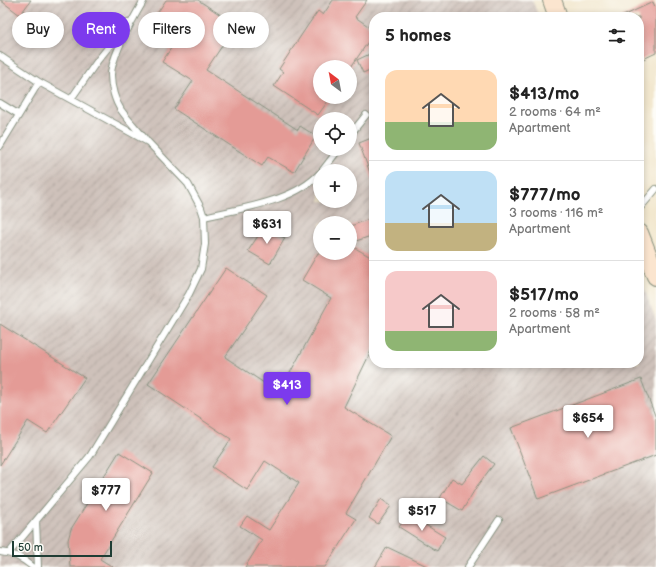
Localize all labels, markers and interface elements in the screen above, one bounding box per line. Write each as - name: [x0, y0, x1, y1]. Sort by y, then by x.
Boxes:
- chip: Buy: [12, 12, 64, 48]
- chip: Rent: [72, 12, 130, 48]
- chip: Filters: [138, 12, 205, 48]
- chip: New: [213, 12, 269, 48]
- icon: filters: [606, 25, 628, 47]
- text: 5 homes: [385, 26, 451, 46]
- north arrow: [313, 60, 357, 104]
- map controls: [313, 60, 357, 260]
- text: $413/mo: [509, 84, 579, 104]
- icon: home: [417, 86, 465, 134]
- text: 2 rooms · 64 m²: [509, 104, 601, 120]
- button: locate: [313, 112, 357, 156]
- text: Apartment: [509, 120, 570, 136]
- button: +: [313, 164, 357, 208]
- text: $777/mo: [509, 185, 581, 205]
- icon: home: [417, 187, 465, 235]
- text: 3 rooms · 116 m²: [509, 205, 603, 221]
- pin: $631: [243, 211, 291, 245]
- text: $631: [252, 216, 282, 232]
- button: −: [313, 216, 357, 260]
- text: Apartment: [509, 221, 570, 237]
- text: $517/mo: [509, 285, 579, 305]
- icon: home: [417, 287, 465, 335]
- text: 2 rooms · 58 m²: [509, 305, 600, 321]
- text: Apartment: [509, 321, 570, 337]
- pin: $413: [263, 372, 311, 406]
- text: $413: [272, 377, 302, 393]
- pin: $654: [564, 405, 612, 439]
- text: $654: [572, 410, 604, 426]
- pin: $777: [82, 478, 130, 512]
- text: $777: [91, 483, 121, 499]
- pin: $517: [398, 498, 446, 532]
- text: $517: [408, 503, 436, 519]
- scale bar: [12, 539, 112, 558]
- text: 50 m: [18, 541, 43, 554]

